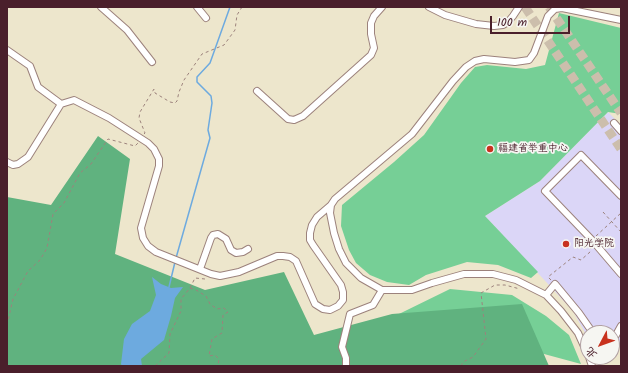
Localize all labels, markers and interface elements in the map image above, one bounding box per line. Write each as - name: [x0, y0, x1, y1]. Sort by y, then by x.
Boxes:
- scale bar: [492, 8, 572, 34]
- text: 100 m: [497, 13, 527, 32]
- place label: 福建省举重中心: [498, 143, 568, 155]
- marker: 福建省举重中心: [485, 144, 495, 154]
- place label: 阳光学院: [574, 238, 614, 250]
- marker: 阳光学院: [561, 239, 571, 249]
- north arrow: [580, 325, 620, 365]
- text: 北: [581, 342, 602, 362]

